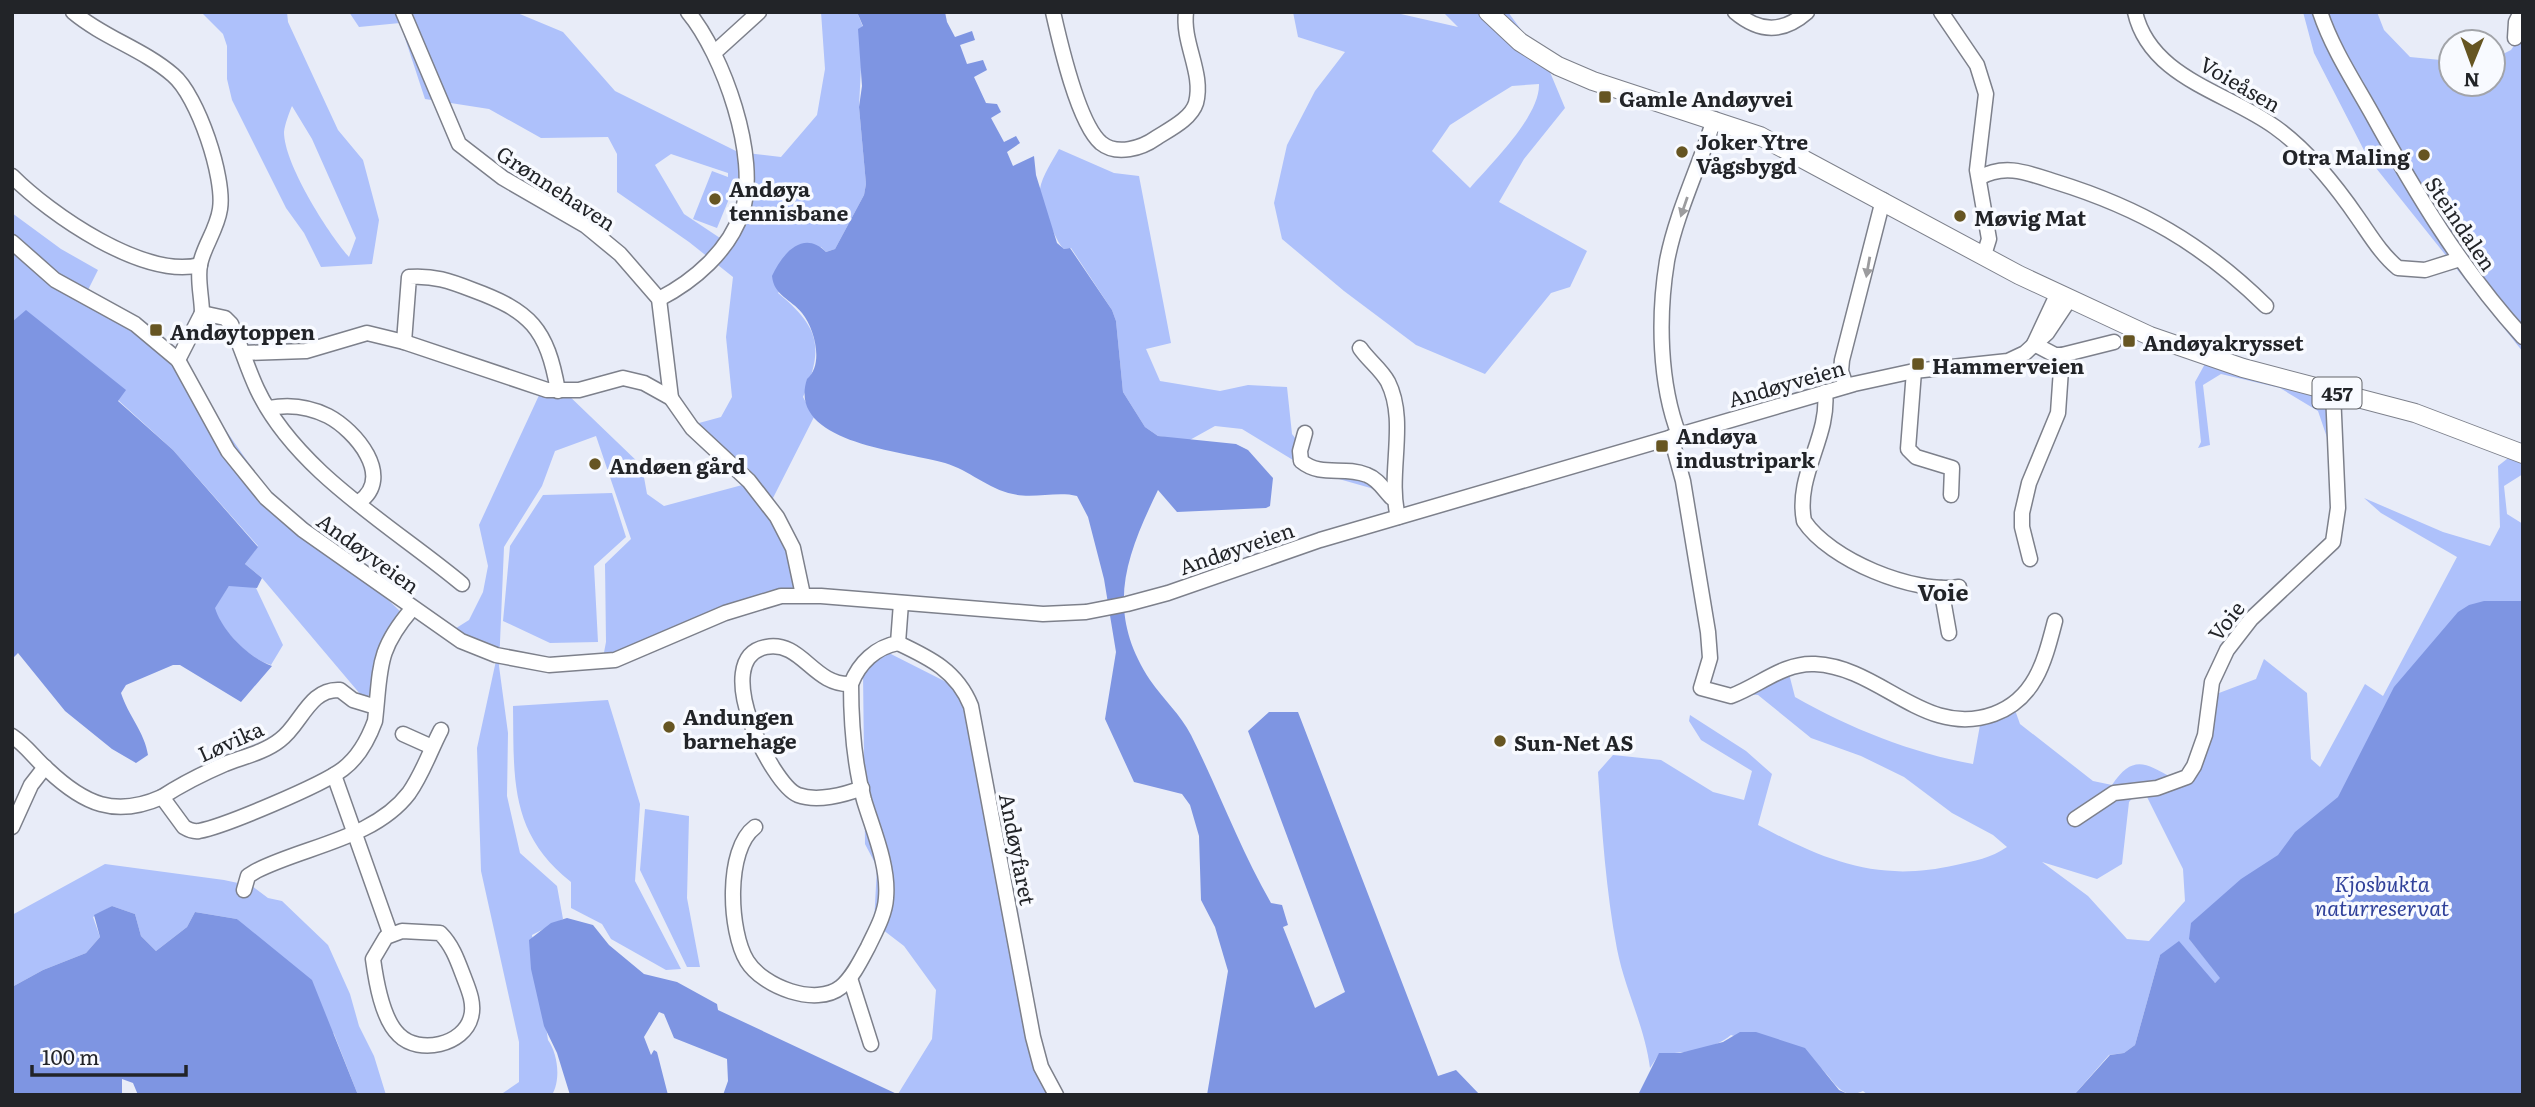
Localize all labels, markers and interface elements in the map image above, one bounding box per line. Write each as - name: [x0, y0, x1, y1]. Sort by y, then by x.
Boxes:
- north arrow: [2437, 28, 2507, 98]
- street label: Voieåsen: [2195, 47, 2287, 119]
- text: N: [2463, 67, 2480, 95]
- place label: Gamle Andøyvei: [1619, 82, 1793, 113]
- marker: Gamle Andøyvei: [1597, 89, 1613, 105]
- place label: Joker Ytre Vågsbygd: [1696, 125, 1808, 180]
- street label: Grønnehaven: [491, 137, 623, 237]
- place label: Otra Maling: [2282, 140, 2410, 171]
- marker: Joker Ytre Vågsbygd: [1674, 144, 1690, 160]
- marker: Otra Maling: [2416, 147, 2432, 163]
- street label: Steindalen: [2419, 170, 2505, 277]
- place label: Andøya tennisbane: [729, 172, 849, 227]
- marker: Andøya tennisbane: [707, 191, 723, 207]
- one-way arrow: [1678, 196, 1689, 217]
- place label: Møvig Mat: [1974, 201, 2087, 232]
- marker: Møvig Mat: [1952, 208, 1968, 224]
- one-way arrow: [1862, 256, 1873, 278]
- place label: Andøytoppen: [170, 315, 315, 346]
- marker: Andøytoppen: [148, 322, 164, 338]
- place label: Andøyakrysset: [2143, 326, 2305, 357]
- marker: Andøyakrysset: [2121, 333, 2137, 349]
- place label: Hammerveien: [1932, 349, 2085, 380]
- street label: Andøyveien: [1724, 351, 1848, 413]
- marker: Hammerveien: [1910, 356, 1926, 372]
- road number: 457: [2312, 378, 2362, 408]
- place label: Andøya industripark: [1676, 419, 1816, 474]
- marker: Andøya industripark: [1654, 438, 1670, 454]
- place label: Andøen gård: [609, 449, 746, 480]
- marker: Andøen gård: [587, 456, 603, 472]
- street label: Andøyveien: [311, 504, 427, 600]
- street label: Andøyveien: [1174, 513, 1298, 581]
- district label: Voie: [1918, 574, 1968, 608]
- street label: Voie: [2199, 593, 2251, 647]
- place label: Andungen barnehage: [683, 700, 797, 755]
- street label: Løvika: [192, 712, 268, 768]
- marker: Andungen barnehage: [661, 719, 677, 735]
- place label: Sun-Net AS: [1514, 726, 1633, 757]
- marker: Sun-Net AS: [1492, 733, 1508, 749]
- street label: Andøyfaret: [993, 790, 1045, 908]
- park label: Kjosbukta naturreservat: [2315, 867, 2450, 922]
- scale bar: [32, 1034, 186, 1078]
- text: 100 m: [42, 1040, 99, 1071]

